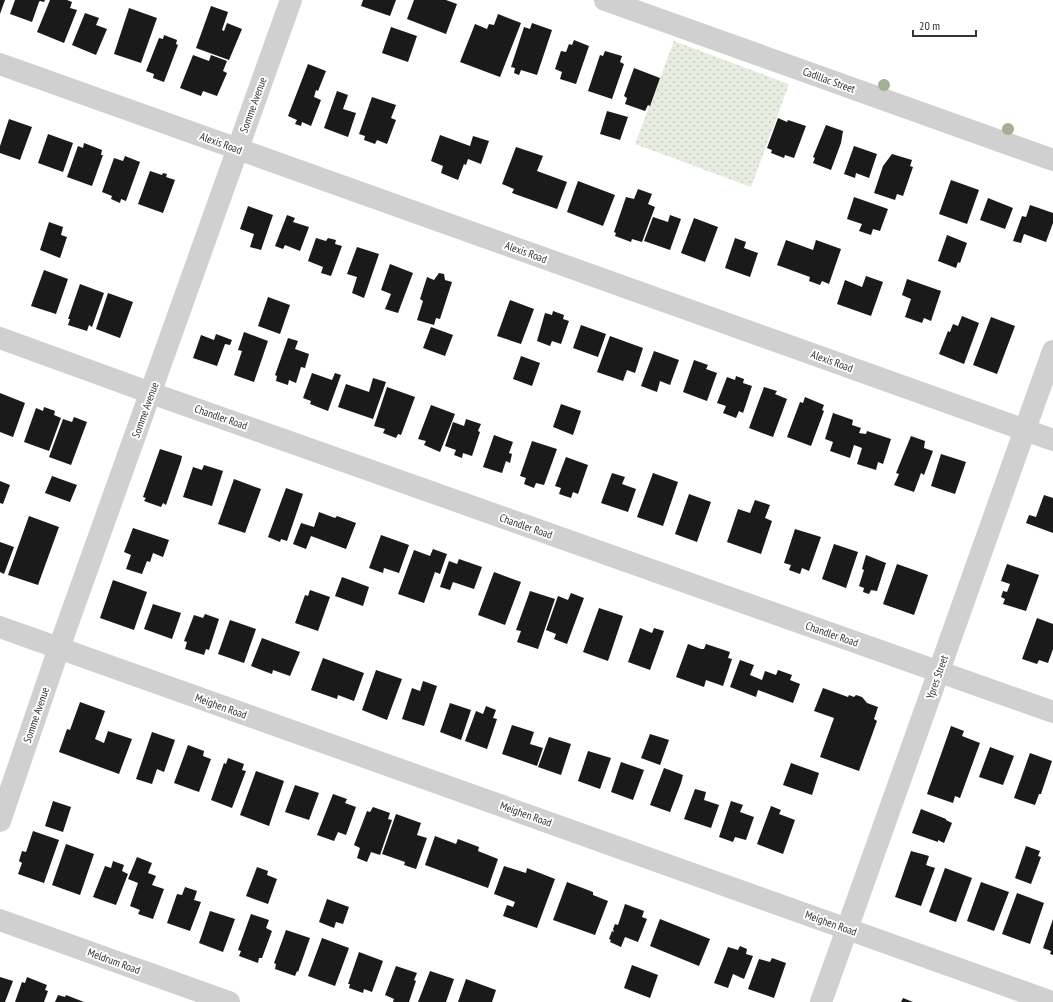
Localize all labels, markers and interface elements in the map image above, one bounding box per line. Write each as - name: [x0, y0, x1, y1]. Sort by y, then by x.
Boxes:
- scale bar: [913, 12, 976, 38]
- text: 20 m: [919, 18, 940, 33]
- street label: Cadillac Street: [801, 64, 857, 96]
- street label: Somme Avenue: [236, 75, 270, 135]
- street label: Alexis Road: [198, 129, 244, 157]
- street label: Alexis Road: [503, 238, 549, 266]
- street label: Alexis Road: [809, 347, 855, 375]
- street label: Somme Avenue: [128, 380, 162, 440]
- street label: Chandler Road: [193, 401, 250, 433]
- street label: Chandler Road: [498, 510, 555, 542]
- street label: Chandler Road: [804, 618, 861, 650]
- street label: Ypres Street: [923, 653, 951, 701]
- street label: Somme Avenue: [20, 685, 52, 745]
- street label: Meighen Road: [193, 690, 249, 722]
- street label: Meighen Road: [498, 798, 554, 830]
- street label: Meighen Road: [803, 907, 859, 939]
- street label: Meldrum Road: [86, 945, 142, 977]

